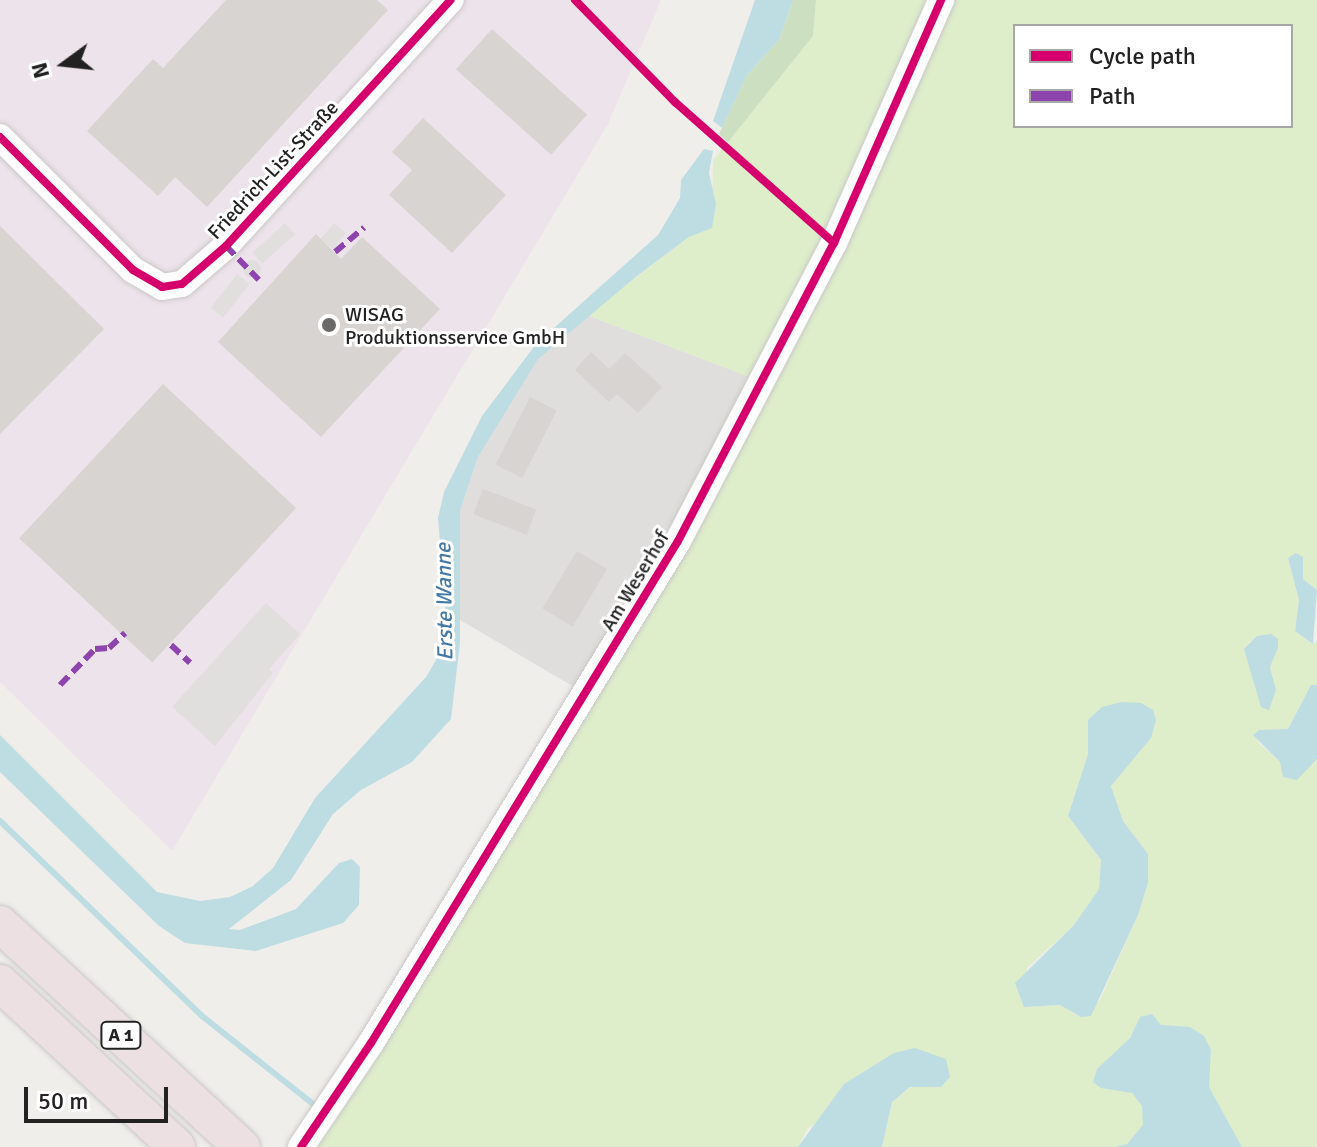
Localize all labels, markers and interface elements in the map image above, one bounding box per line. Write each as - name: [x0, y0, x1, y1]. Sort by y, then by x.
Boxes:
- north arrow: [24, 24, 104, 104]
- legend: [1013, 24, 1293, 128]
- text: Cycle path: [1089, 41, 1196, 71]
- text: N: [25, 59, 55, 81]
- text: Path: [1089, 81, 1135, 111]
- street label: Friedrich-List-Straße: [203, 96, 343, 244]
- place label: WISAG Produktionsservice GmbH: [345, 302, 565, 349]
- marker: WISAG Produktionsservice GmbH: [320, 316, 338, 334]
- street label: Am Weserhof: [596, 526, 674, 636]
- water label: Erste Wanne: [430, 543, 458, 661]
- road number: A 1: [99, 1021, 143, 1049]
- scale bar: [28, 1071, 172, 1121]
- text: 50 m: [38, 1086, 88, 1116]

